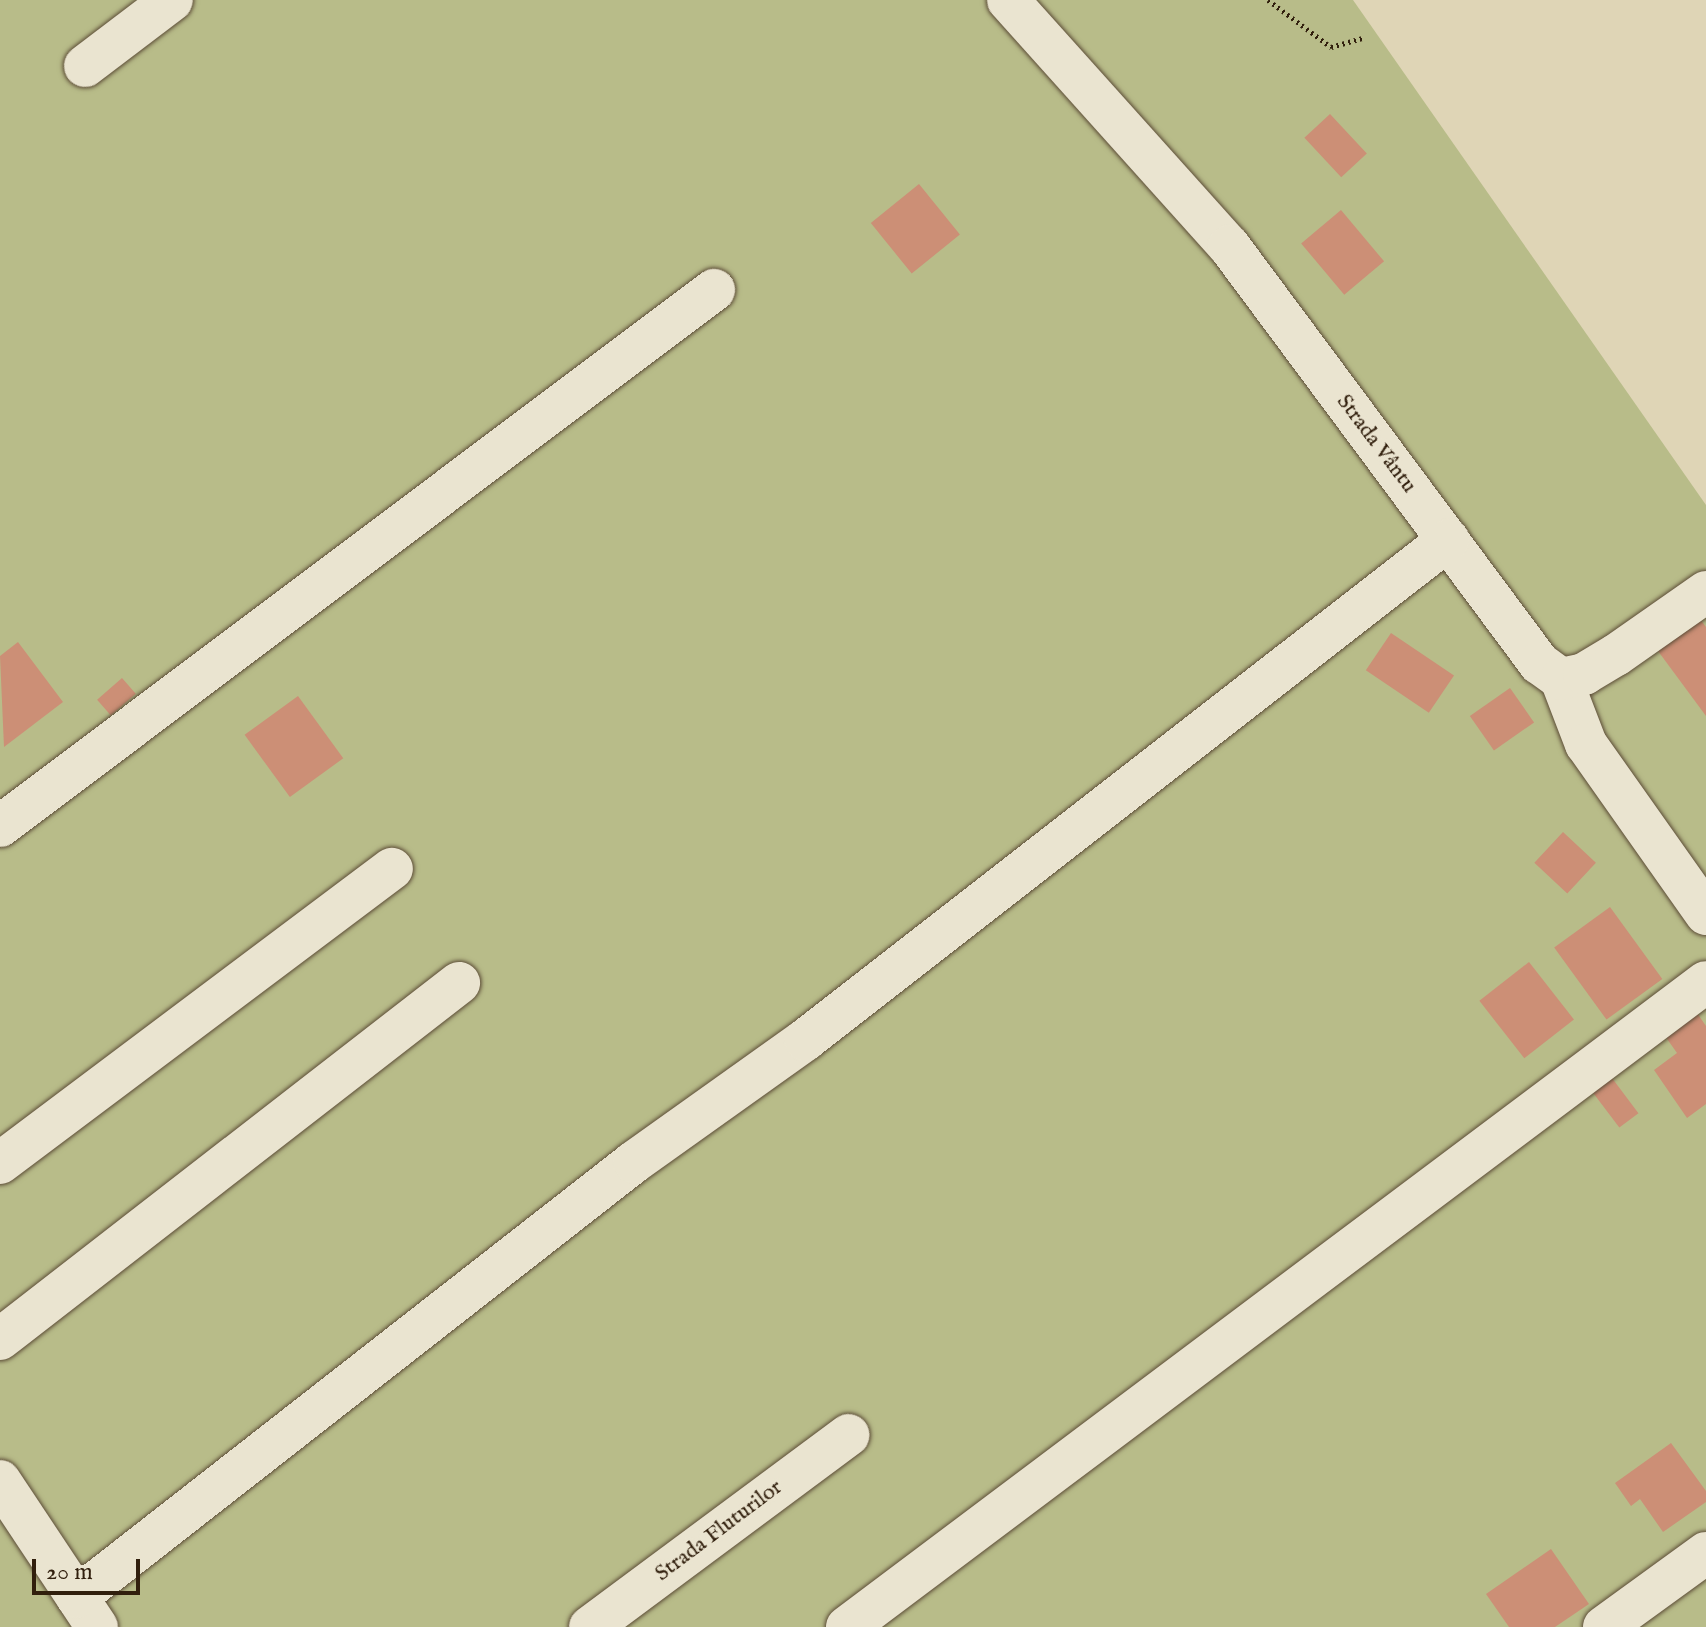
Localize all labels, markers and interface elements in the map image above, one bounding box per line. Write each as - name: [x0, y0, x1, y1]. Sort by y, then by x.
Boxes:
- street label: Strada Vântu: [1330, 390, 1422, 498]
- street label: Strada Fluturilor: [650, 1475, 788, 1587]
- scale bar: [36, 1543, 144, 1593]
- text: 20 m: [46, 1557, 93, 1588]

